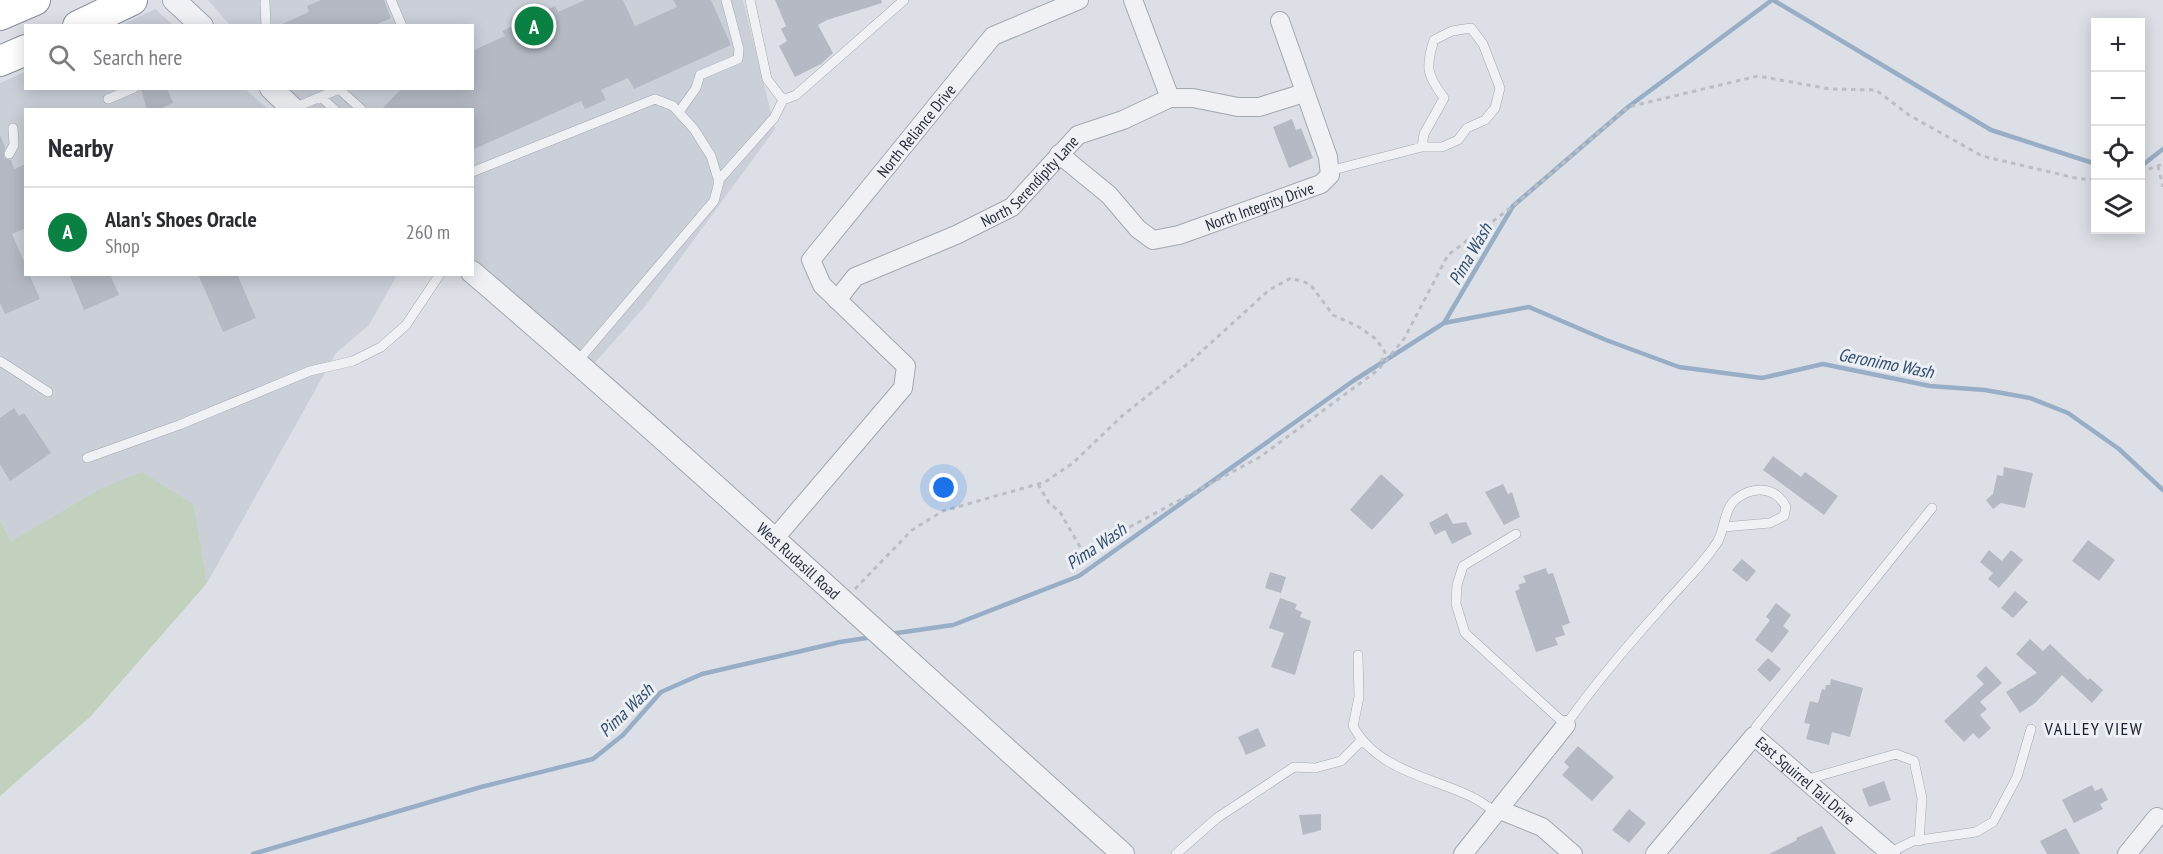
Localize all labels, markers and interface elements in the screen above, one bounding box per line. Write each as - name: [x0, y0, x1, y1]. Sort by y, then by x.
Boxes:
- pin: A: [514, 3, 554, 48]
- map controls: [2091, 18, 2145, 234]
- button: +: [2091, 18, 2145, 72]
- search box: [24, 24, 474, 90]
- icon: search: [45, 41, 78, 74]
- text: Search here: [93, 43, 182, 71]
- button: −: [2091, 72, 2145, 126]
- street label: North Reliance Drive: [872, 80, 960, 181]
- button: locate: [2091, 126, 2145, 180]
- text: Nearby: [48, 131, 113, 164]
- street label: North Serendipity Lane: [977, 131, 1083, 231]
- street label: North Integrity Drive: [1203, 177, 1317, 235]
- button: layers: [2091, 180, 2145, 234]
- text: Alan's Shoes Oracle: [105, 205, 257, 233]
- water label: Pima Wash: [1443, 218, 1497, 289]
- text: A: [62, 219, 73, 245]
- text: 260 m: [406, 219, 450, 245]
- text: Shop: [105, 233, 140, 259]
- water label: Geronimo Wash: [1836, 343, 1937, 384]
- your location: [929, 473, 958, 502]
- water label: Pima Wash: [1062, 517, 1131, 574]
- street label: West Rudasill Road: [753, 518, 844, 604]
- water label: Pima Wash: [594, 678, 659, 742]
- district label: VALLEY VIEW: [2044, 717, 2143, 740]
- street label: East Squirrel Tail Drive: [1752, 732, 1859, 829]

